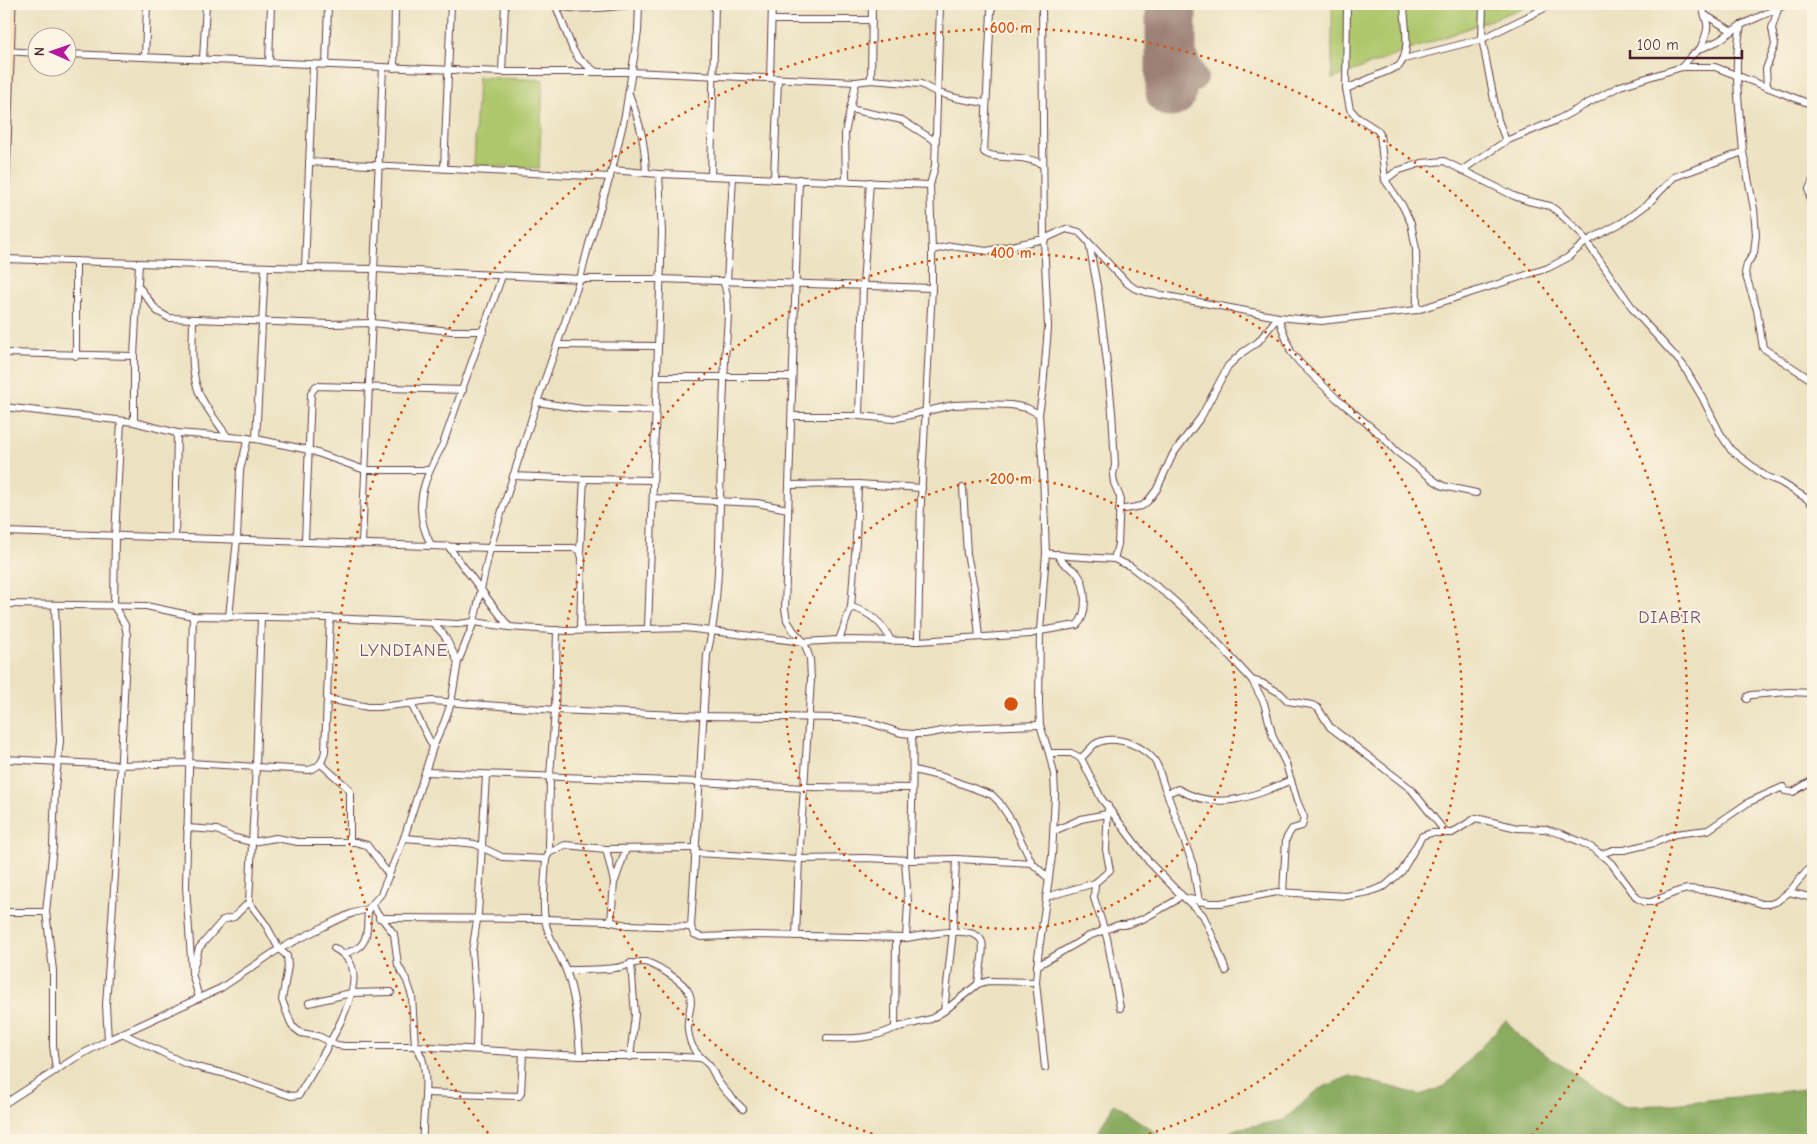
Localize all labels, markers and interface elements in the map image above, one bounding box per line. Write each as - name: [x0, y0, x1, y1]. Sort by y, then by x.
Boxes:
- text: 600 m: [990, 19, 1032, 37]
- north arrow: [28, 28, 78, 78]
- scale bar: [1630, 28, 1742, 60]
- text: 100 m: [1637, 36, 1679, 54]
- text: N: [31, 47, 48, 56]
- text: 400 m: [990, 244, 1032, 262]
- text: 200 m: [990, 470, 1032, 488]
- district label: DIABIR: [1638, 607, 1702, 628]
- district label: LYNDIANE: [359, 640, 449, 661]
- centre of rings: [1002, 695, 1020, 713]

